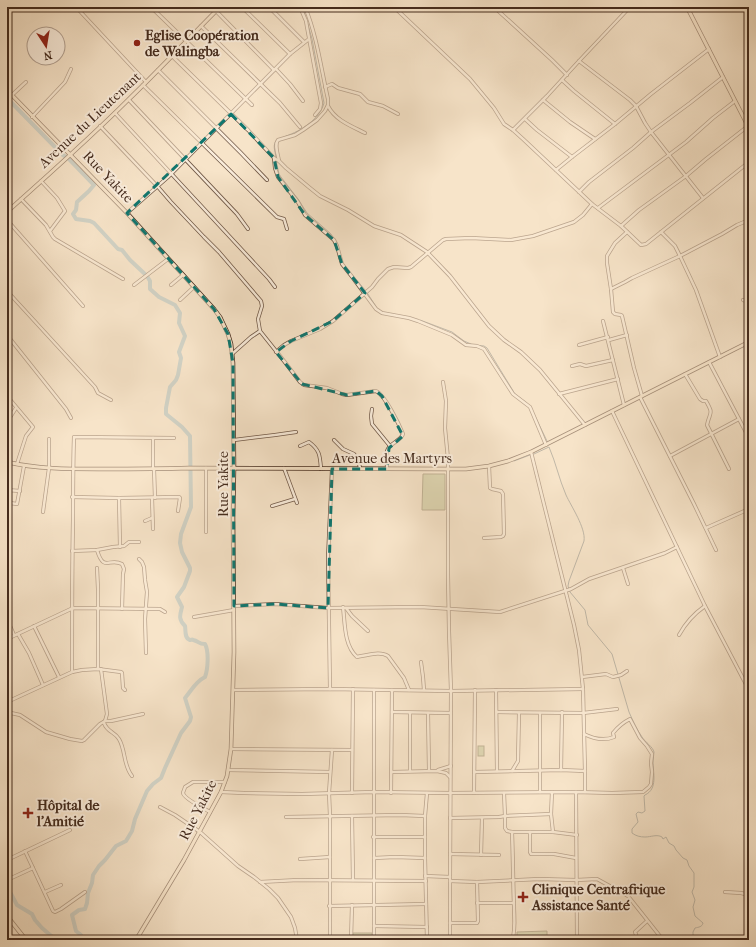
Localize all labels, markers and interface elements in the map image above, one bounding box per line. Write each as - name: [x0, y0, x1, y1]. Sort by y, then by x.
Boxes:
- north arrow: [26, 26, 66, 66]
- place label: Eglise Coopération de Walingba: [145, 27, 260, 60]
- marker: Eglise Coopération de Walingba: [132, 38, 142, 48]
- text: N: [42, 48, 53, 63]
- street label: Avenue du Lieutenant: [35, 68, 145, 172]
- street label: Rue Yakite: [79, 147, 137, 207]
- street label: Avenue des Martyrs: [331, 450, 452, 467]
- street label: Rue Yakite: [215, 451, 232, 517]
- street label: Rue Yakite: [175, 777, 221, 843]
- place label: Hôpital de l'Amitié: [36, 797, 100, 830]
- marker: Hôpital de l'Amitié: [22, 807, 34, 819]
- place label: Clinique Centrafrique Assistance Santé: [531, 881, 665, 914]
- marker: Clinique Centrafrique Assistance Santé: [517, 891, 529, 903]

